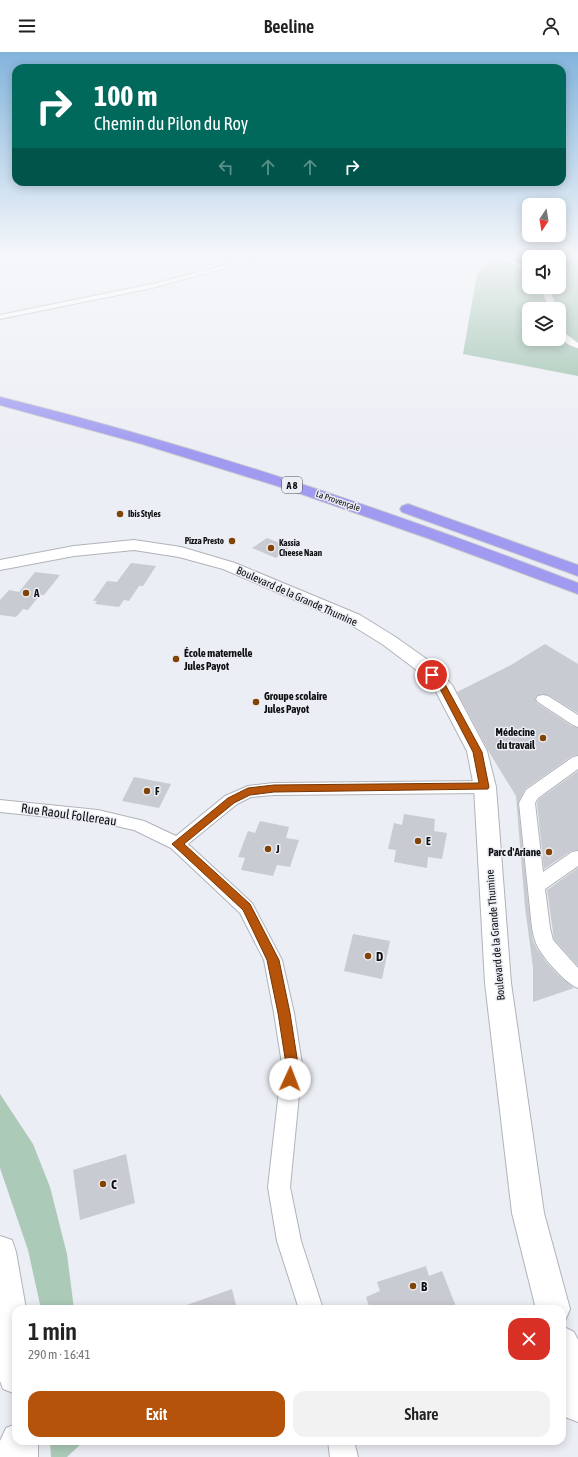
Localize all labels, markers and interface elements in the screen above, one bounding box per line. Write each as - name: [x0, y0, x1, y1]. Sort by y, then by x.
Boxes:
- icon: menu: [16, 15, 38, 37]
- icon: person: [540, 15, 562, 37]
- text: Beeline: [264, 16, 314, 37]
- icon: right: [28, 80, 80, 132]
- text: 100 m: [94, 80, 157, 112]
- text: Chemin du Pilon du Roy: [94, 113, 248, 134]
- icon: left: [215, 156, 237, 178]
- icon: ahead: [257, 156, 279, 178]
- icon: ahead: [299, 156, 321, 178]
- icon: right: [341, 156, 363, 178]
- north arrow: [522, 198, 566, 242]
- map controls: [522, 198, 566, 346]
- button: sound: [522, 250, 566, 294]
- button: layers: [522, 302, 566, 346]
- road number: A 8: [282, 477, 302, 493]
- street label: La Provençale: [315, 489, 361, 513]
- marker: Ibis Styles: [115, 509, 125, 519]
- place label: Ibis Styles: [128, 509, 162, 519]
- place label: Pizza Presto: [185, 536, 224, 546]
- marker: Pizza Presto: [227, 536, 237, 546]
- place label: Kassia Cheese Naan: [279, 538, 323, 558]
- marker: Kassia Cheese Naan: [266, 543, 276, 553]
- street label: Boulevard de la Grande Thumine: [235, 564, 359, 628]
- place label: A: [33, 587, 40, 599]
- marker: A: [21, 588, 31, 598]
- place label: École maternelle Jules Payot: [183, 647, 253, 672]
- marker: École maternelle Jules Payot: [171, 654, 181, 664]
- pin: [415, 658, 449, 692]
- icon: arrive: [421, 664, 443, 686]
- place label: Groupe scolaire Jules Payot: [263, 690, 327, 715]
- marker: Groupe scolaire Jules Payot: [251, 697, 261, 707]
- place label: Médecine du travail: [496, 726, 536, 751]
- marker: Médecine du travail: [538, 733, 548, 743]
- place label: F: [155, 785, 160, 797]
- marker: F: [142, 786, 152, 796]
- street label: Rue Raoul Follereau: [20, 800, 118, 829]
- place label: E: [426, 835, 431, 847]
- marker: E: [413, 836, 423, 846]
- place label: J: [275, 843, 280, 855]
- marker: J: [263, 844, 273, 854]
- place label: Parc d'Ariane: [488, 846, 541, 858]
- marker: Parc d'Ariane: [544, 847, 554, 857]
- street label: Boulevard de la Grande Thumine: [483, 869, 507, 1001]
- place label: D: [376, 949, 383, 964]
- marker: D: [363, 951, 373, 961]
- position arrow: [269, 1058, 311, 1100]
- place label: C: [111, 1177, 117, 1192]
- marker: C: [98, 1179, 108, 1189]
- place label: B: [421, 1279, 428, 1294]
- marker: B: [408, 1281, 418, 1291]
- text: 1 min: [28, 1318, 77, 1345]
- button: close: [508, 1318, 550, 1360]
- text: 290 m · 16:41: [28, 1347, 91, 1362]
- button: Exit: [28, 1391, 285, 1437]
- button: Share: [293, 1391, 550, 1437]

